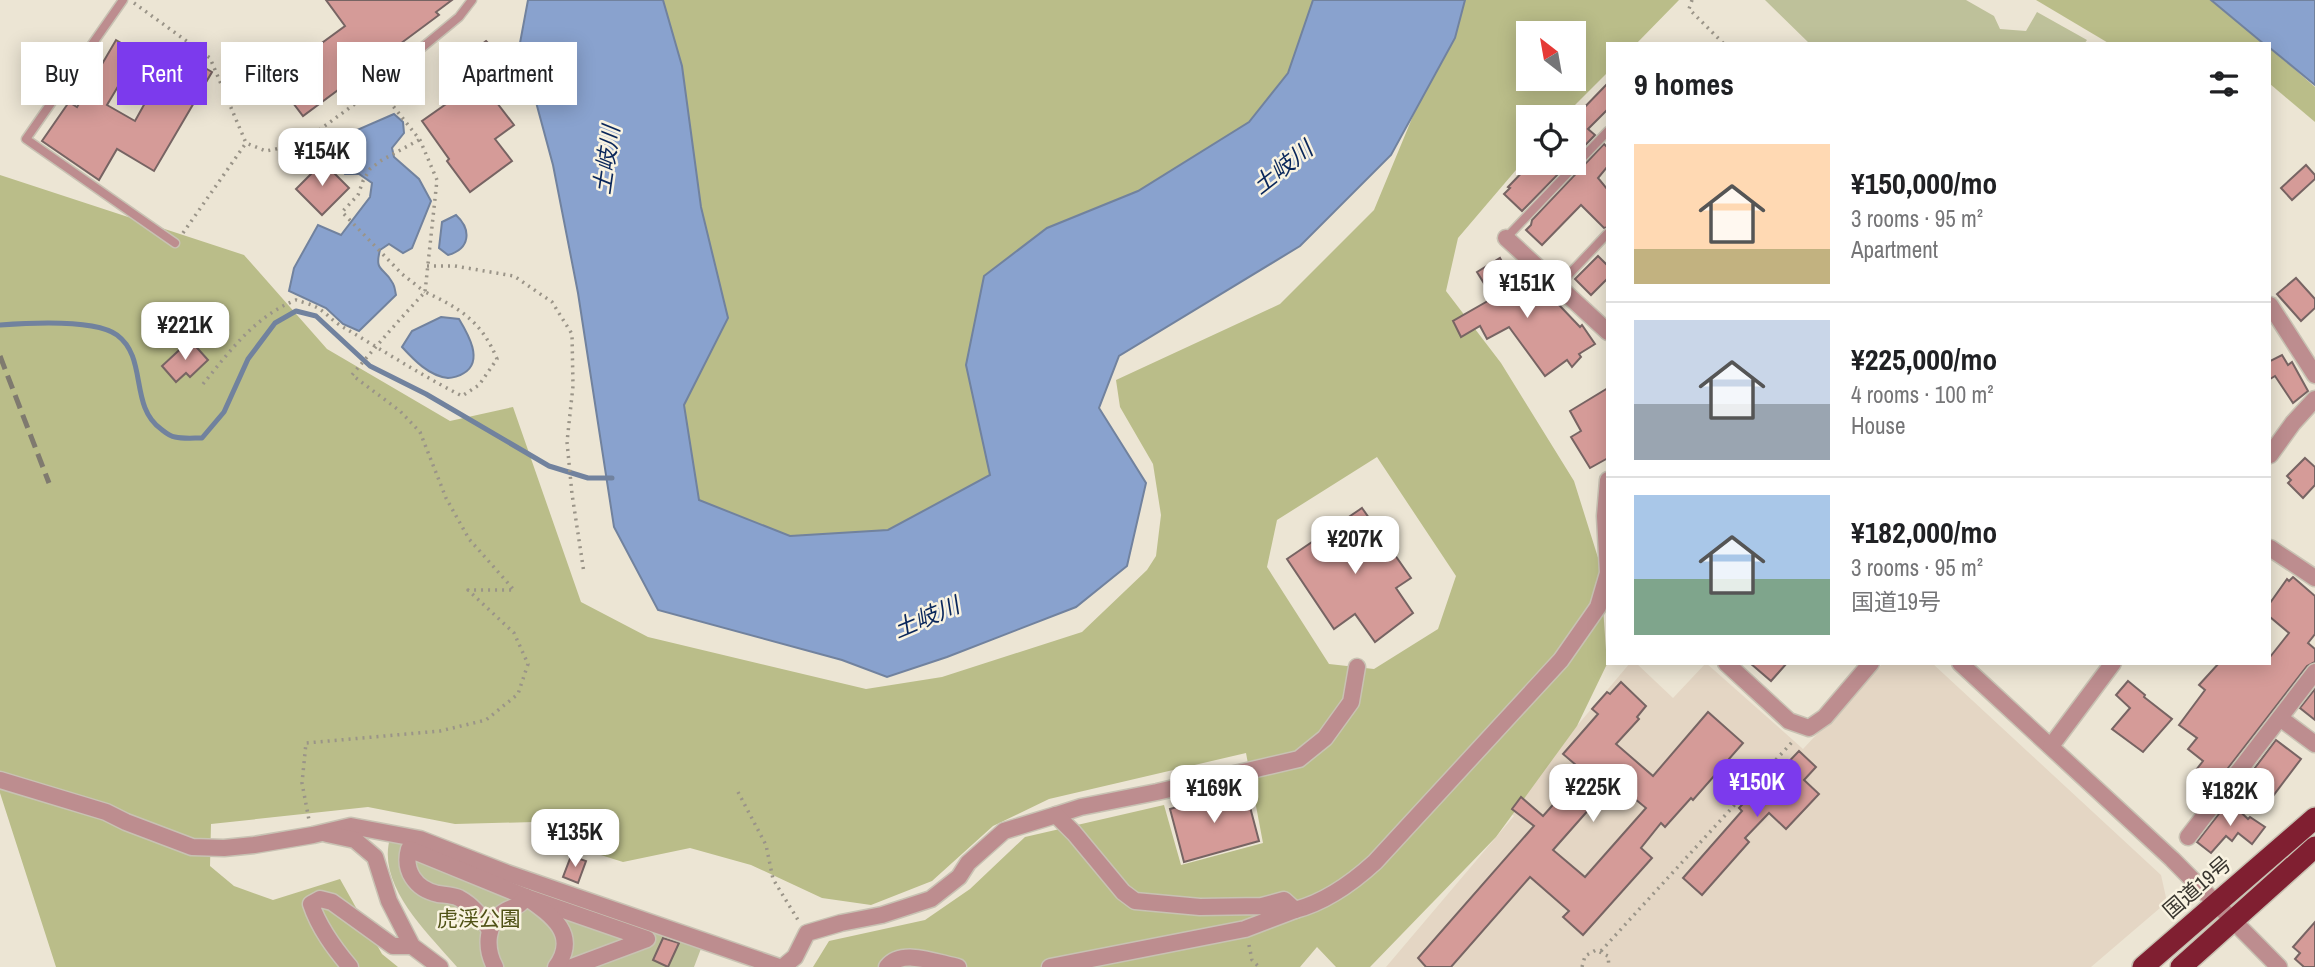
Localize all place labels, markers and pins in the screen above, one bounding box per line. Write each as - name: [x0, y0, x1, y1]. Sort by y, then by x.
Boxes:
- pin: ¥154K: [273, 128, 371, 188]
- pin: ¥151K: [1478, 260, 1576, 320]
- pin: ¥221K: [136, 302, 234, 362]
- pin: ¥207K: [1306, 516, 1404, 576]
- pin: ¥150K: [1708, 760, 1806, 819]
- pin: ¥225K: [1544, 764, 1642, 824]
- pin: ¥169K: [1165, 766, 1263, 825]
- pin: ¥182K: [2181, 768, 2279, 828]
- pin: ¥135K: [526, 810, 624, 869]

